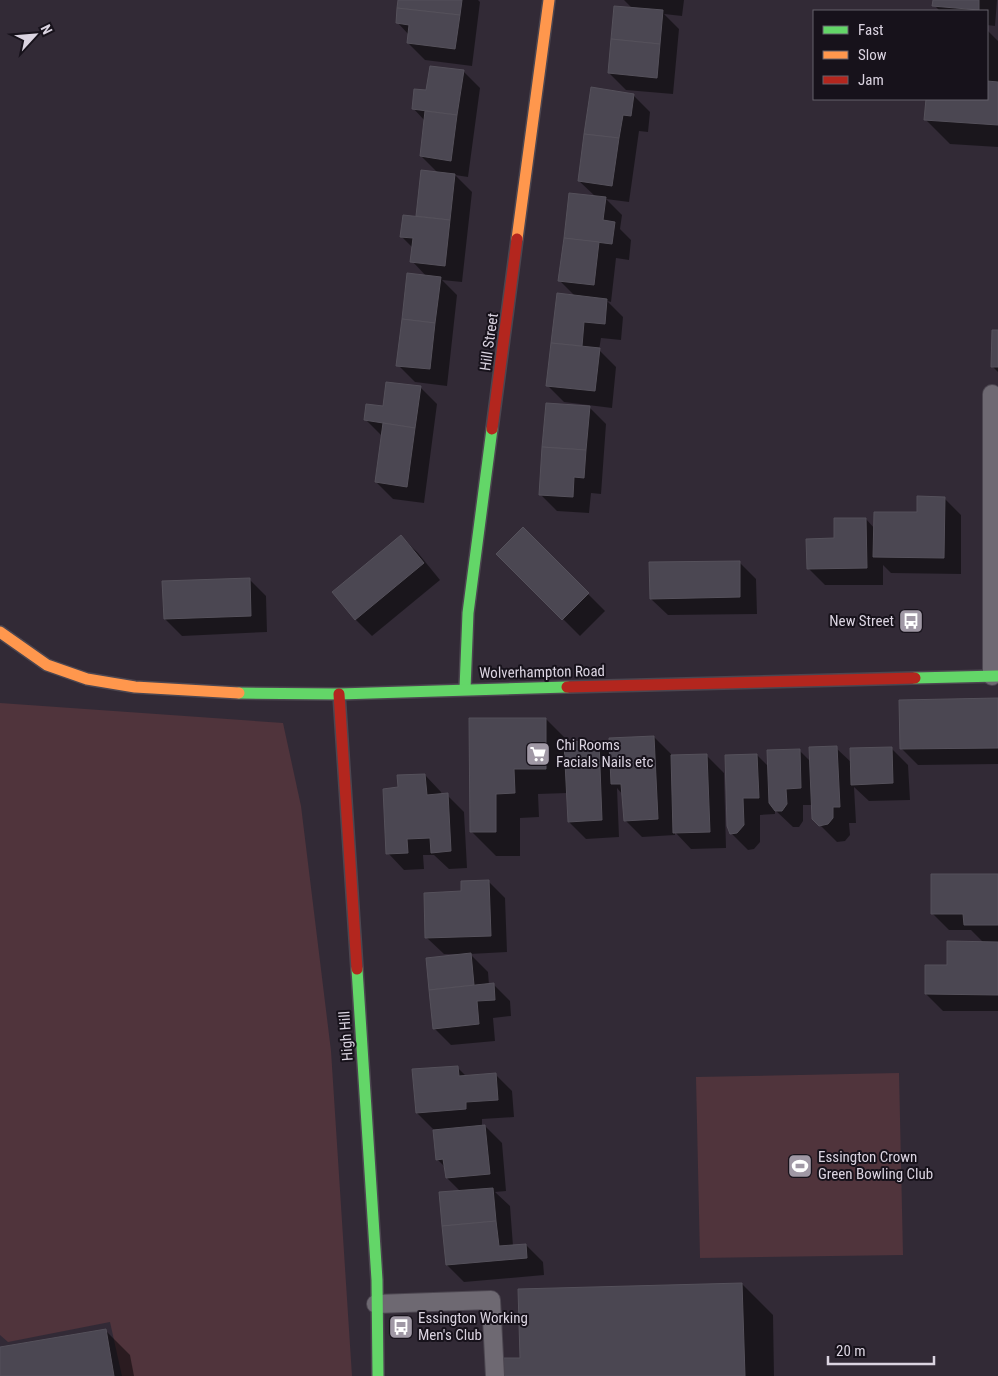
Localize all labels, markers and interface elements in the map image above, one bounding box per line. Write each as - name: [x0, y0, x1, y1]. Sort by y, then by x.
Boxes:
- north arrow: [10, 10, 60, 60]
- legend: [813, 10, 988, 100]
- text: Fast: [858, 21, 883, 39]
- text: N: [38, 22, 56, 37]
- text: Slow: [858, 46, 887, 64]
- text: Jam: [858, 71, 884, 89]
- street label: Hill Street: [476, 312, 502, 372]
- bus stop icon: New Street: [898, 608, 924, 634]
- place label: New Street: [829, 612, 894, 630]
- street label: Wolverhampton Road: [479, 662, 605, 682]
- place label: Chi Rooms Facials Nails etc: [556, 736, 654, 771]
- supermarket icon: Chi Rooms Facials Nails etc: [525, 741, 551, 767]
- street label: High Hill: [335, 1010, 357, 1062]
- place label: Essington Crown Green Bowling Club: [818, 1148, 933, 1183]
- sports icon: Essington Crown Green Bowling Club: [787, 1153, 813, 1179]
- place label: Essington Working Men's Club: [418, 1309, 528, 1344]
- bus stop icon: Essington Working Men's Club: [388, 1314, 414, 1340]
- scale bar: [828, 1334, 934, 1366]
- text: 20 m: [836, 1342, 866, 1360]

